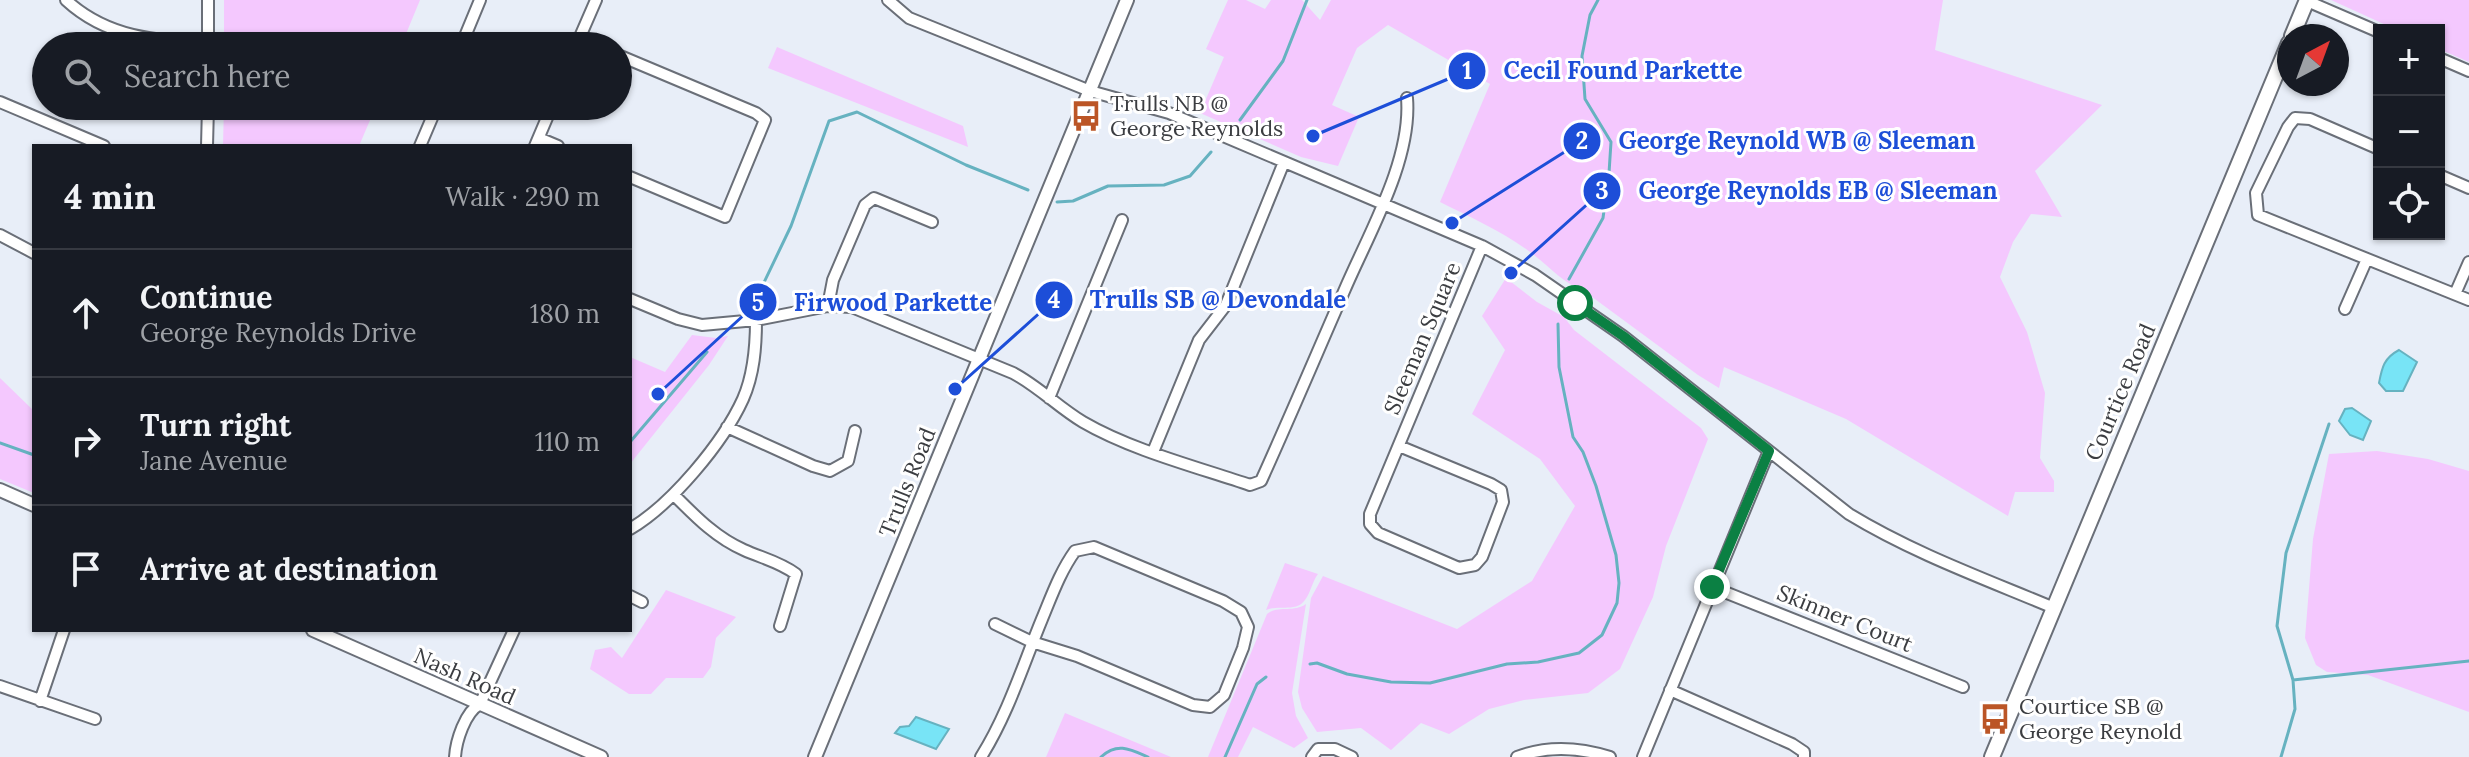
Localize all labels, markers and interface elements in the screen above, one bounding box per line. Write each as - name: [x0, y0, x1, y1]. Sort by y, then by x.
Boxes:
- north arrow: [2277, 24, 2349, 96]
- map controls: [2373, 24, 2445, 240]
- button: +: [2373, 24, 2445, 96]
- search box: [32, 32, 632, 120]
- callout: Cecil Found Parkette: [1447, 47, 1758, 95]
- icon: search: [60, 54, 104, 98]
- text: 1: [1462, 55, 1472, 86]
- text: Cecil Found Parkette: [1504, 55, 1742, 86]
- text: Search here: [124, 57, 291, 95]
- place label: Trulls NB @ George Reynolds: [1110, 89, 1283, 142]
- button: −: [2373, 96, 2445, 168]
- bus stop icon: Trulls NB @ George Reynolds: [1069, 99, 1103, 133]
- callout: George Reynold WB @ Sleeman: [1562, 117, 1991, 165]
- text: 2: [1576, 125, 1588, 156]
- text: George Reynold WB @ Sleeman: [1619, 125, 1975, 156]
- callout: George Reynolds EB @ Sleeman: [1582, 167, 2013, 215]
- button: locate: [2373, 168, 2445, 240]
- text: 4 min: [64, 175, 156, 218]
- text: 3: [1595, 175, 1609, 206]
- text: George Reynolds EB @ Sleeman: [1638, 175, 1998, 206]
- text: Walk · 290 m: [445, 180, 600, 213]
- street label: Sleeman Square: [1377, 257, 1467, 419]
- callout: Trulls SB @ Devondale: [1034, 276, 1362, 324]
- text: Continue: [140, 278, 272, 316]
- callout: Firwood Parkette: [738, 278, 1008, 326]
- text: 4: [1047, 284, 1061, 315]
- text: Trulls SB @ Devondale: [1090, 284, 1346, 315]
- route start: [1557, 285, 1593, 321]
- text: 5: [752, 287, 765, 318]
- text: Firwood Parkette: [794, 287, 992, 318]
- icon: ahead: [64, 291, 108, 335]
- text: 180 m: [530, 297, 600, 330]
- text: George Reynolds Drive: [140, 316, 417, 349]
- street label: Courtice Road: [2079, 319, 2161, 465]
- text: Turn right: [140, 406, 291, 444]
- icon: right: [64, 419, 108, 463]
- street label: Trulls Road: [872, 423, 942, 541]
- text: 110 m: [535, 425, 600, 458]
- text: Jane Avenue: [140, 444, 288, 477]
- icon: arrive: [64, 547, 108, 591]
- text: Arrive at destination: [140, 550, 438, 588]
- route end: [1694, 569, 1730, 605]
- street label: Skinner Court: [1773, 578, 1917, 658]
- street label: Nash Road: [410, 641, 520, 711]
- place label: Courtice SB @ George Reynold: [2019, 692, 2182, 745]
- bus stop icon: Courtice SB @ George Reynold: [1978, 702, 2012, 736]

